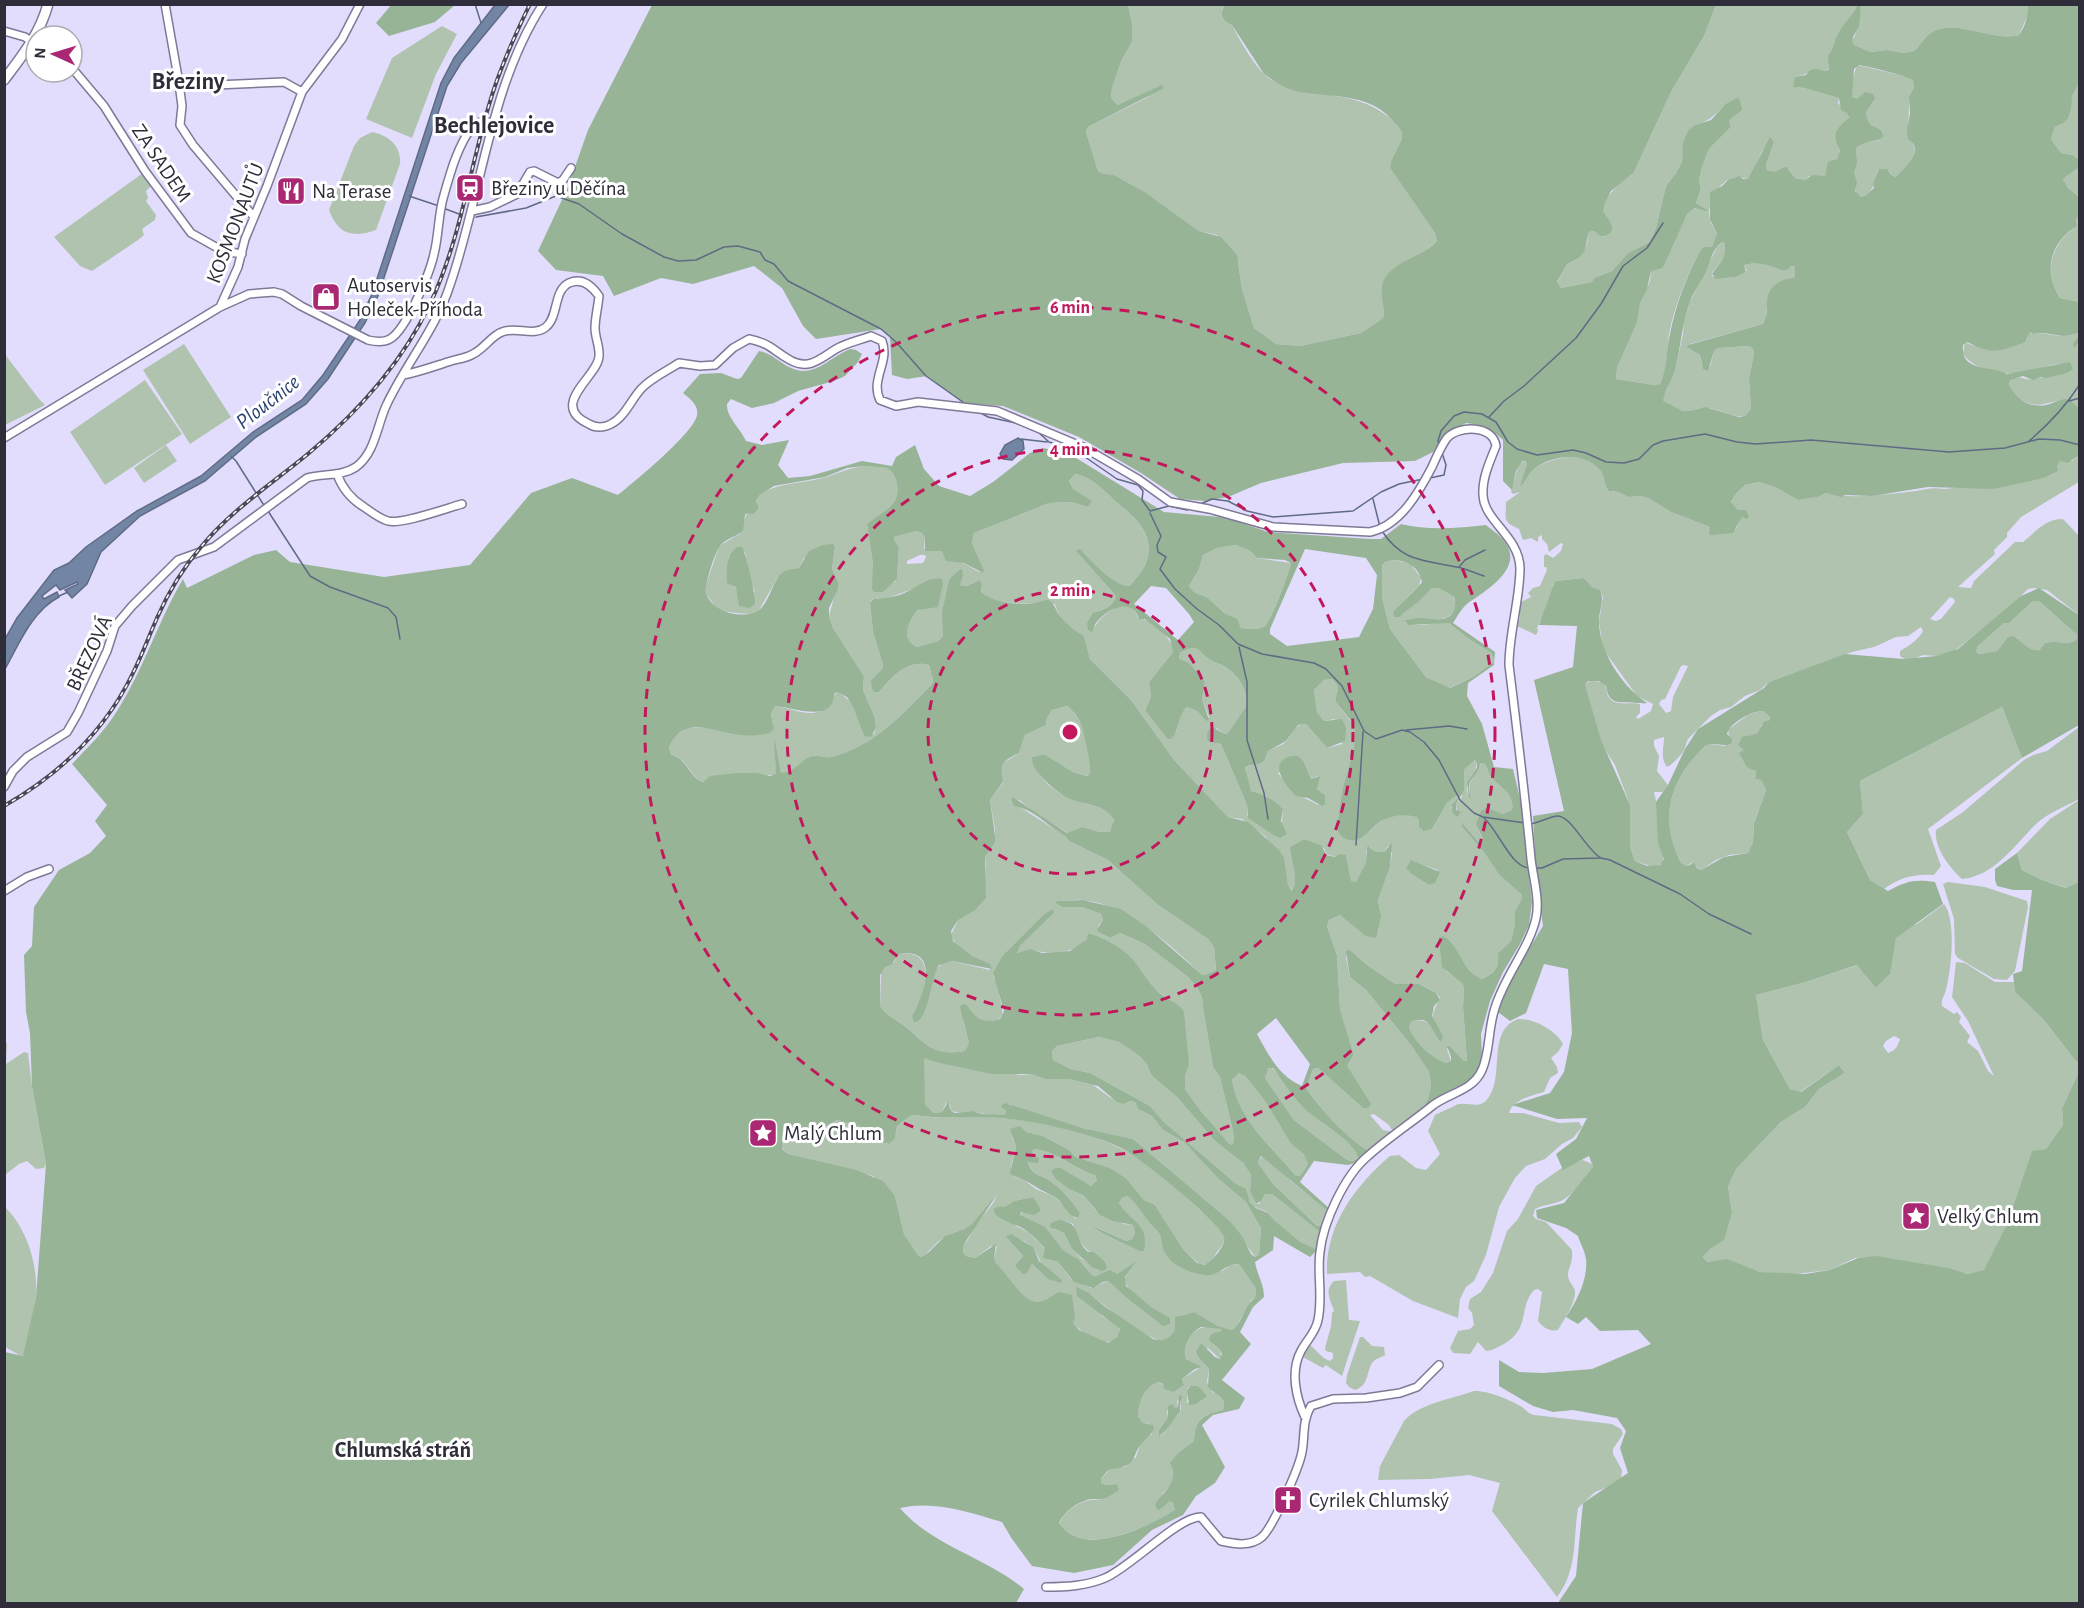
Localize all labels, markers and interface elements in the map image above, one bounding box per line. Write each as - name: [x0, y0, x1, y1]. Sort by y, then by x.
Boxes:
- north arrow: [24, 24, 84, 84]
- text: N: [32, 47, 48, 59]
- district label: Březiny: [152, 70, 225, 94]
- district label: Bechlejovice: [434, 114, 554, 138]
- street label: ZA SADEM: [128, 121, 195, 206]
- street label: KOSMONAUTŮ: [201, 159, 268, 286]
- station icon: Březiny u Děčína: [454, 172, 486, 204]
- restaurant icon: Na Terase: [275, 175, 307, 207]
- place label: Březiny u Děčína: [491, 178, 627, 199]
- place label: Na Terase: [312, 181, 391, 202]
- place label: Autoservis Holeček-Příhoda: [347, 275, 483, 320]
- shop icon: Autoservis Holeček-Příhoda: [310, 281, 342, 313]
- text: 6 min: [1050, 299, 1090, 317]
- water label: Ploučnice: [232, 370, 304, 433]
- text: 4 min: [1050, 441, 1090, 459]
- text: 2 min: [1050, 582, 1090, 600]
- street label: BŘEZOVÁ: [61, 611, 116, 694]
- centre of rings: [1060, 722, 1080, 742]
- place icon: Malý Chlum: [747, 1117, 779, 1149]
- place label: Malý Chlum: [784, 1123, 882, 1144]
- place icon: Velký Chlum: [1900, 1200, 1932, 1232]
- place label: Velký Chlum: [1937, 1206, 2039, 1227]
- district label: Chlumská stráň: [335, 1439, 471, 1461]
- church icon: Cyrilek Chlumský: [1272, 1484, 1304, 1516]
- place label: Cyrilek Chlumský: [1309, 1490, 1449, 1511]

